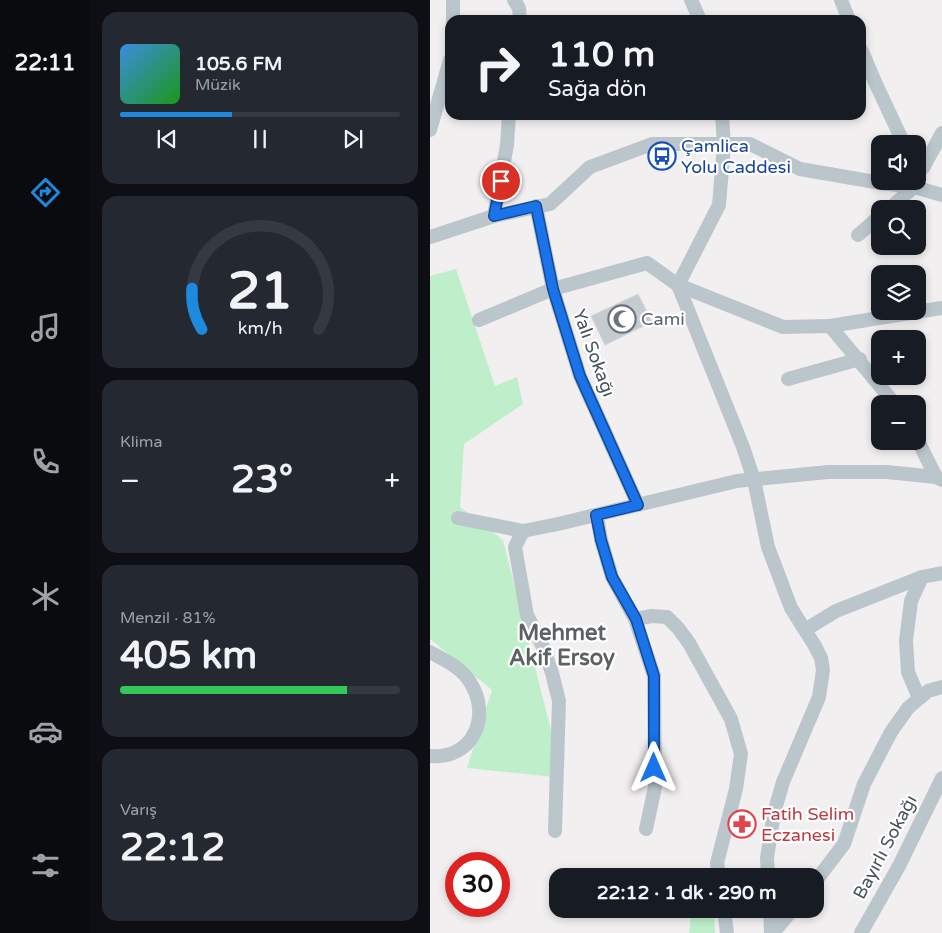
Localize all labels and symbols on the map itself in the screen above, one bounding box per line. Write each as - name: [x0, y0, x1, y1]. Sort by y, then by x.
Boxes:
- place label: Çamlica Yolu Caddesi: [681, 135, 791, 178]
- bus stop icon: Çamlica Yolu Caddesi: [647, 141, 677, 171]
- pin: [480, 160, 522, 202]
- mosque icon: Cami: [607, 304, 637, 334]
- street label: Yalı Sokağı: [568, 306, 620, 400]
- place label: Cami: [641, 308, 685, 330]
- district label: Mehmet Akif Ersoy: [509, 620, 615, 671]
- position arrow: [627, 741, 679, 793]
- street label: Bayırlı Sokağı: [848, 791, 922, 903]
- place label: Fatih Selim Eczanesi: [761, 803, 854, 846]
- pharmacy icon: Fatih Selim Eczanesi: [727, 809, 757, 839]
- speed limit sign: 30: [445, 852, 510, 917]

